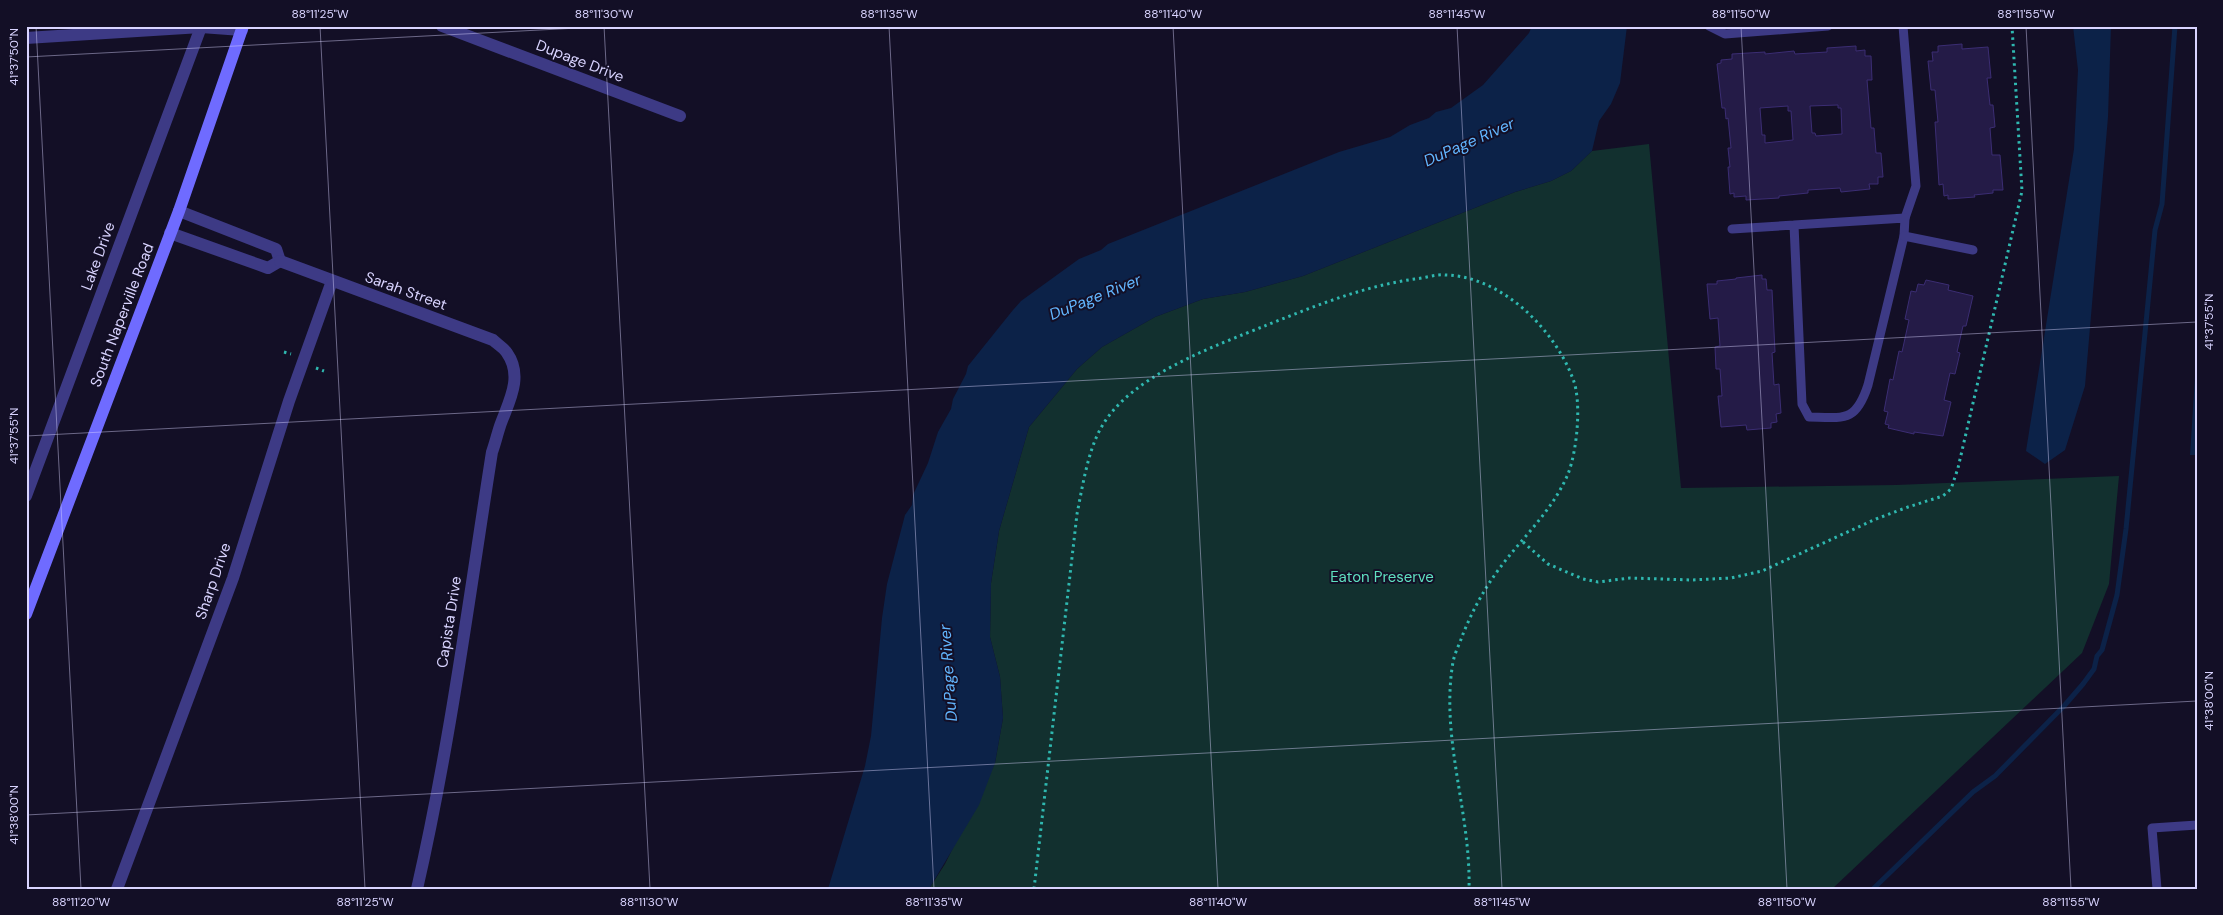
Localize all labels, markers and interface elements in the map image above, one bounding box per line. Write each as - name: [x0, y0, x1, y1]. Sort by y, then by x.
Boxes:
- text: 88°11'25"W: [291, 6, 349, 22]
- text: 88°11'30"W: [575, 6, 634, 22]
- text: 88°11'35"W: [860, 6, 918, 22]
- text: 88°11'40"W: [1144, 6, 1202, 22]
- text: 88°11'45"W: [1429, 6, 1486, 22]
- text: 88°11'50"W: [1712, 6, 1771, 22]
- text: 88°11'55"W: [1997, 6, 2055, 22]
- text: 41°37'50"N: [6, 28, 22, 86]
- street label: Dupage Drive: [533, 35, 627, 87]
- water label: DuPage River: [1420, 112, 1519, 171]
- street label: Lake Drive: [76, 219, 120, 293]
- street label: South Naperville Road: [85, 240, 159, 390]
- street label: Sarah Street: [362, 267, 450, 315]
- water label: DuPage River: [1046, 269, 1145, 325]
- text: 41°37'55"N: [2201, 294, 2217, 350]
- text: 41°37'55"N: [6, 408, 22, 464]
- street label: Sharp Drive: [191, 540, 235, 622]
- park label: Eaton Preserve: [1330, 567, 1434, 587]
- street label: Capista Drive: [432, 575, 466, 669]
- water label: DuPage River: [934, 623, 962, 722]
- text: 41°38'00"N: [2201, 671, 2217, 731]
- text: 41°38'00"N: [6, 785, 22, 845]
- text: 88°11'20"W: [52, 894, 110, 910]
- text: 88°11'25"W: [336, 894, 394, 910]
- text: 88°11'30"W: [620, 894, 679, 910]
- text: 88°11'35"W: [905, 894, 963, 910]
- text: 88°11'40"W: [1189, 894, 1247, 910]
- text: 88°11'45"W: [1474, 894, 1531, 910]
- text: 88°11'50"W: [1758, 894, 1817, 910]
- text: 88°11'55"W: [2042, 894, 2100, 910]

